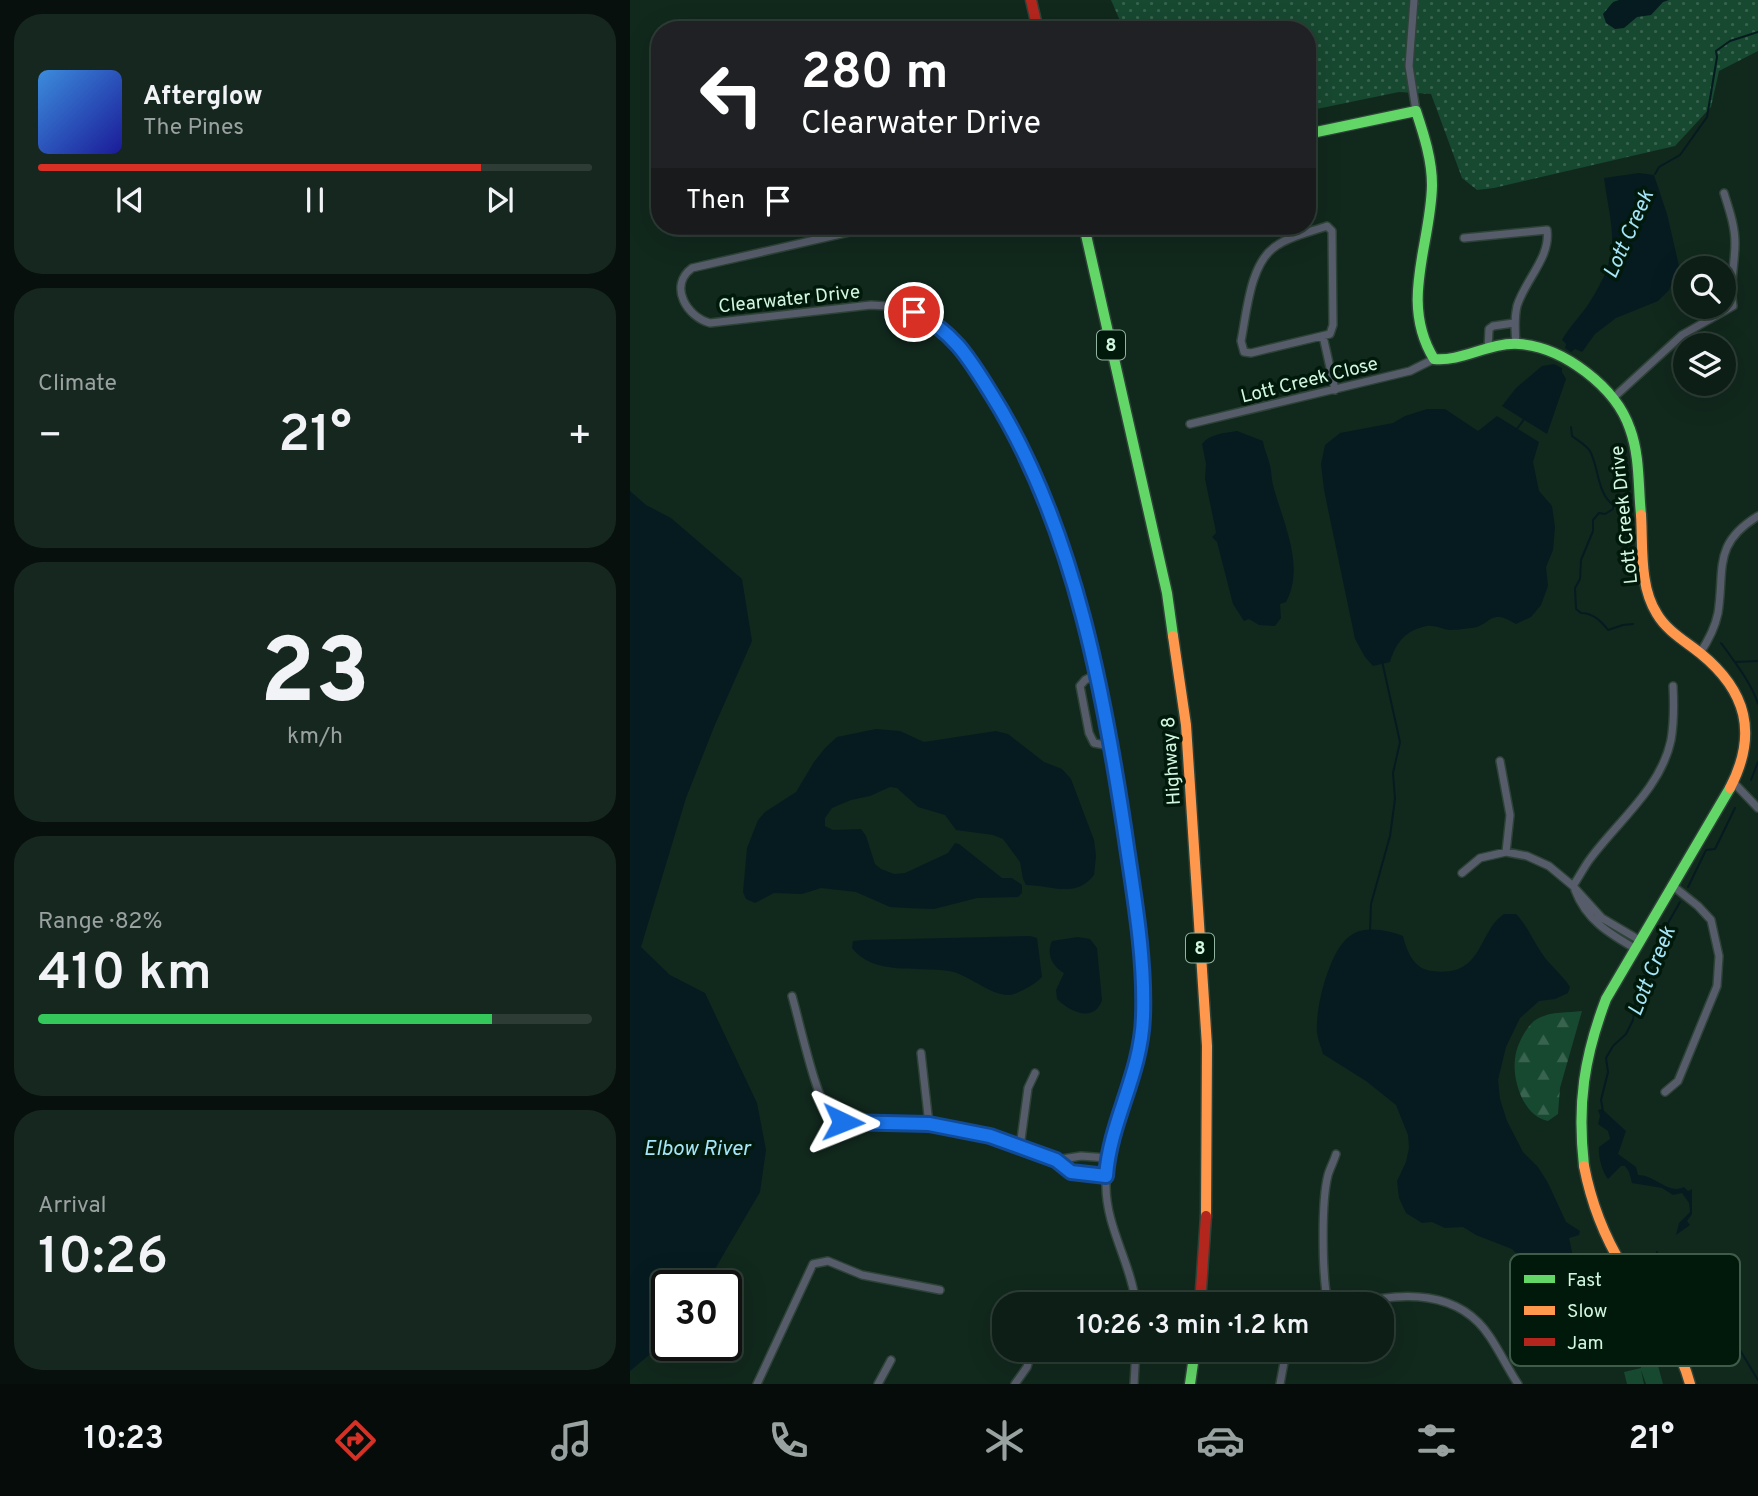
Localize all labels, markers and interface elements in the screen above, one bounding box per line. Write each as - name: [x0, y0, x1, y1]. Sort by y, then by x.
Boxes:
- text: 280 m: [801, 44, 948, 106]
- icon: left: [686, 49, 777, 140]
- text: Afterglow: [143, 81, 263, 114]
- text: Clearwater Drive: [801, 105, 1041, 145]
- text: The Pines: [143, 114, 244, 143]
- icon: previous: [111, 181, 149, 219]
- icon: pause: [296, 181, 334, 219]
- icon: next: [481, 181, 519, 219]
- icon: arrive: [759, 182, 797, 220]
- text: Then: [686, 185, 745, 218]
- water label: Lott Creek: [1598, 186, 1661, 283]
- map controls: [1673, 256, 1736, 396]
- button: search: [1673, 256, 1736, 319]
- street label: Clearwater Drive: [717, 281, 861, 319]
- pin: [884, 282, 944, 342]
- icon: arrive: [895, 293, 933, 331]
- road number: 8: [1097, 330, 1125, 360]
- button: layers: [1673, 333, 1736, 396]
- street label: Lott Creek Close: [1238, 352, 1381, 410]
- text: Climate: [38, 370, 117, 399]
- text: 21°: [278, 404, 352, 470]
- text: −: [38, 413, 63, 462]
- text: +: [567, 413, 592, 462]
- street label: Lott Creek Drive: [1606, 444, 1644, 585]
- text: 23: [260, 620, 370, 735]
- street label: Highway 8: [1157, 716, 1187, 806]
- text: km/h: [287, 723, 343, 752]
- text: Range · 82%: [38, 908, 162, 937]
- water label: Lott Creek: [1622, 923, 1683, 1020]
- road number: 8: [1186, 933, 1214, 962]
- text: 410 km: [38, 942, 212, 1008]
- position arrow: [806, 1085, 880, 1159]
- water label: Elbow River: [644, 1136, 752, 1163]
- text: Arrival: [38, 1192, 107, 1221]
- text: 10:26: [38, 1226, 168, 1292]
- legend: [1510, 1254, 1740, 1366]
- text: Fast: [1567, 1269, 1602, 1293]
- speed limit sign: 30: [651, 1270, 742, 1361]
- text: Slow: [1567, 1300, 1607, 1324]
- text: 10:26 · 3 min · 1.2 km: [1077, 1310, 1309, 1343]
- text: Jam: [1567, 1332, 1604, 1356]
- icon: directions: [331, 1416, 380, 1465]
- icon: music: [547, 1416, 596, 1465]
- icon: phone: [764, 1416, 813, 1465]
- icon: climate: [980, 1416, 1029, 1465]
- icon: car: [1196, 1416, 1245, 1465]
- icon: filters: [1412, 1416, 1461, 1465]
- text: 10:23: [84, 1420, 164, 1460]
- text: 21°: [1629, 1420, 1674, 1460]

